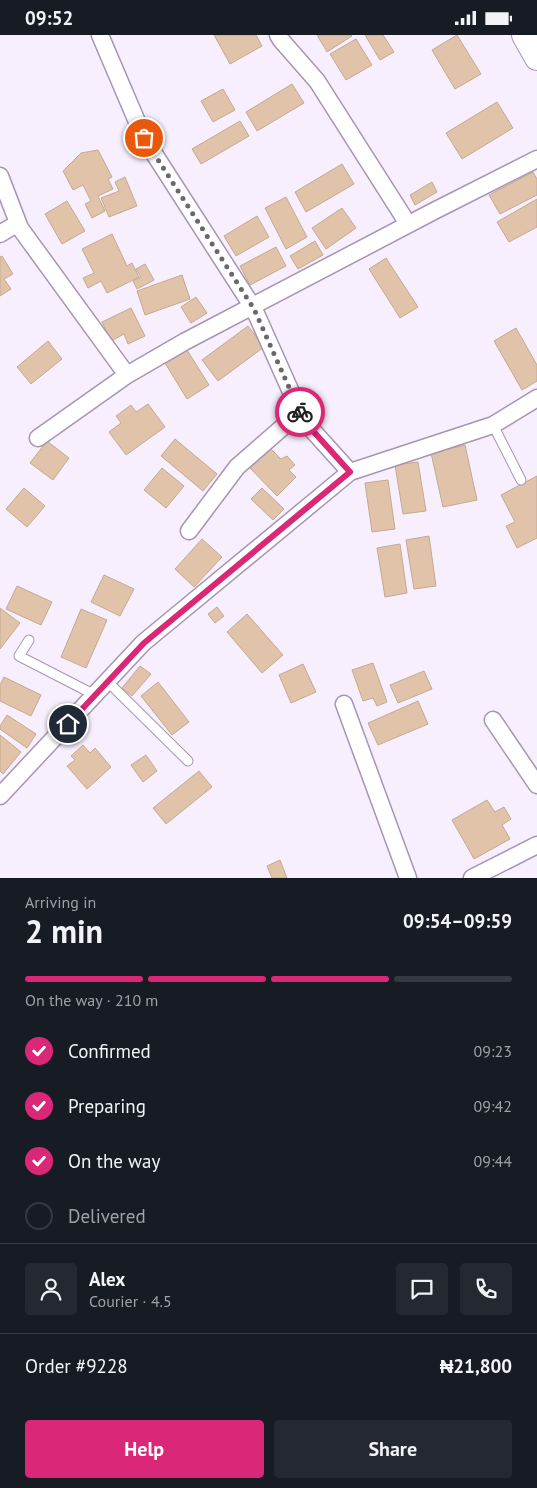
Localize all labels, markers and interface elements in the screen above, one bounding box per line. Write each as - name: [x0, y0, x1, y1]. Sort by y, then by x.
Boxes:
- text: 09:52: [25, 6, 73, 30]
- pin: [123, 117, 165, 159]
- icon: bag: [130, 124, 158, 152]
- courier: [275, 387, 325, 437]
- icon: bike: [286, 398, 314, 426]
- pin: [47, 703, 89, 745]
- icon: home: [54, 710, 82, 738]
- text: Arriving in: [25, 892, 96, 912]
- text: 09:54–09:59: [403, 909, 512, 933]
- text: 2 min: [25, 910, 103, 952]
- text: On the way · 210 m: [25, 990, 158, 1010]
- icon: check: [25, 1037, 53, 1065]
- text: Confirmed: [68, 1039, 151, 1063]
- text: 09:23: [474, 1041, 512, 1061]
- icon: check: [25, 1092, 53, 1120]
- text: Preparing: [68, 1094, 146, 1118]
- text: 09:42: [474, 1096, 512, 1116]
- icon: check: [25, 1147, 53, 1175]
- text: On the way: [68, 1149, 160, 1173]
- text: 09:44: [474, 1151, 512, 1171]
- text: Delivered: [68, 1204, 146, 1228]
- button: person: [25, 1263, 77, 1315]
- button: chat: [396, 1263, 448, 1315]
- button: phone: [460, 1263, 512, 1315]
- text: Alex: [89, 1267, 125, 1291]
- text: Courier · 4.5: [89, 1291, 172, 1311]
- text: Order #9228: [25, 1354, 128, 1378]
- text: ₦21,800: [440, 1354, 512, 1378]
- button: Help: [25, 1420, 264, 1478]
- button: Share: [274, 1420, 512, 1478]

